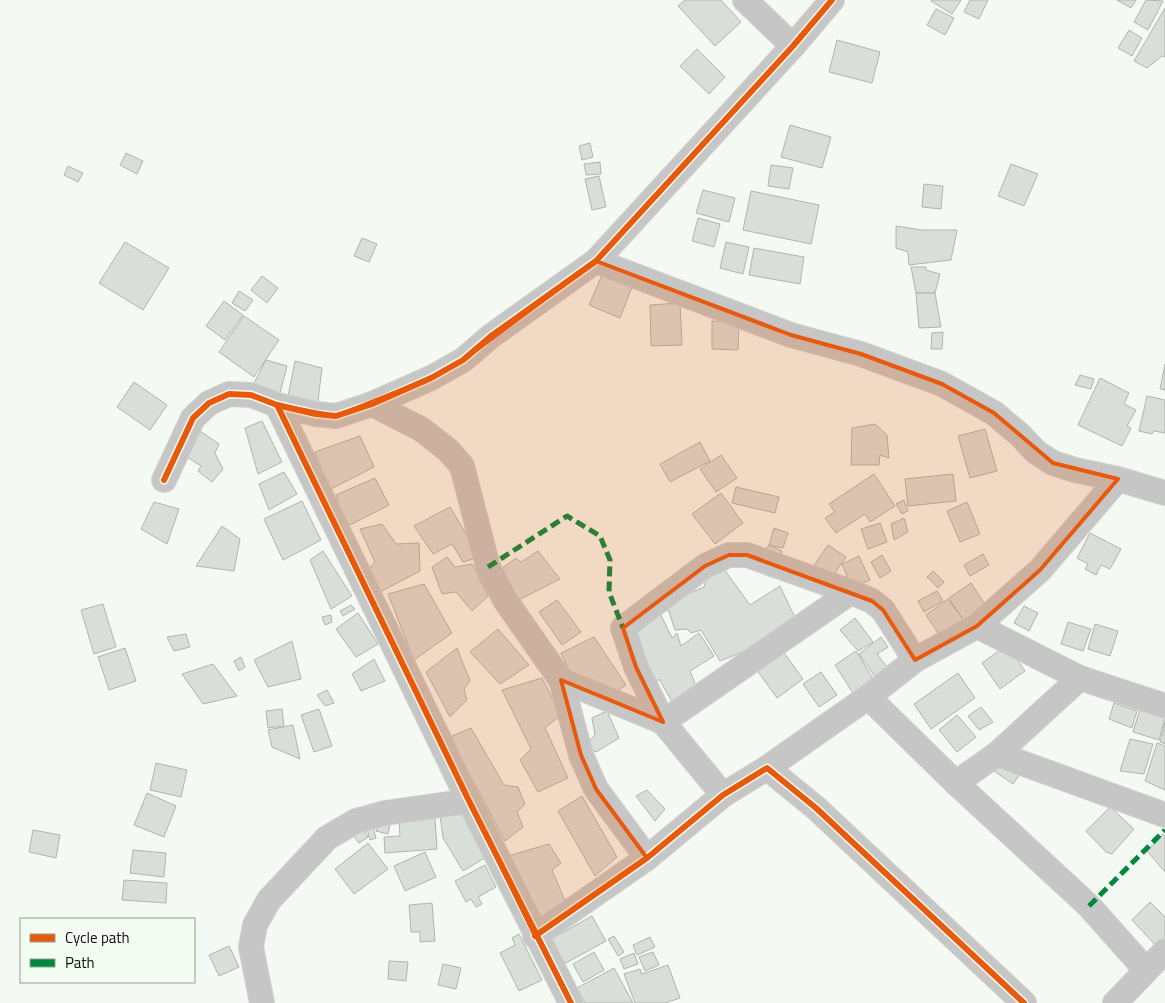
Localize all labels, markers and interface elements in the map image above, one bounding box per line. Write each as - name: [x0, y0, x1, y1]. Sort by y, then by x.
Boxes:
- legend: [20, 918, 195, 983]
- text: Cycle path: [65, 926, 130, 949]
- text: Path: [65, 951, 95, 974]

